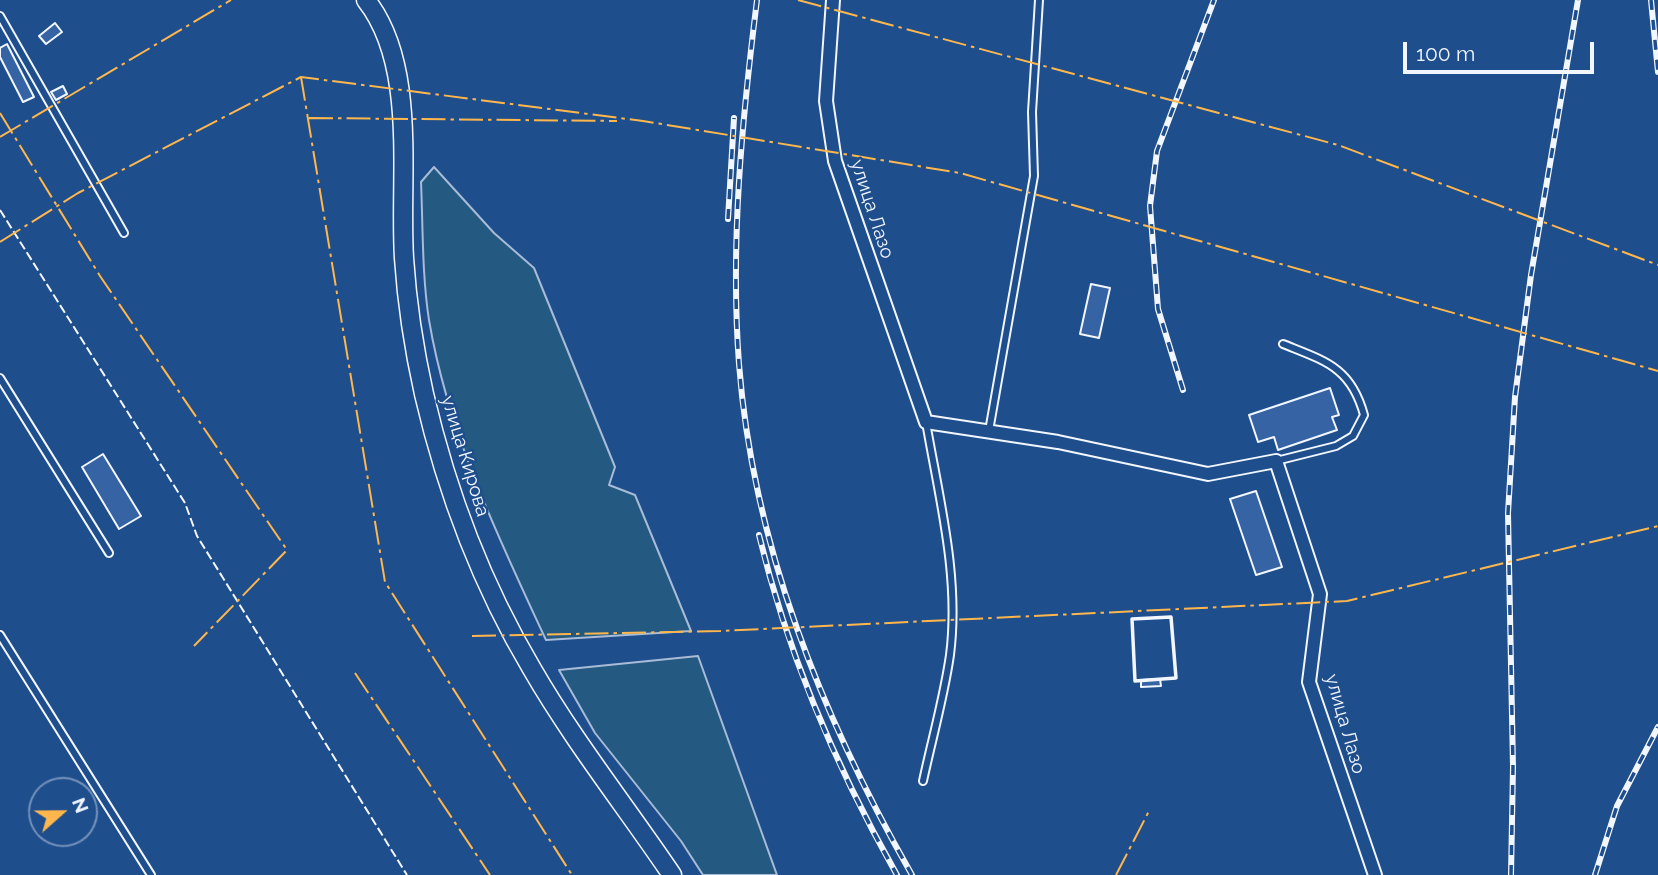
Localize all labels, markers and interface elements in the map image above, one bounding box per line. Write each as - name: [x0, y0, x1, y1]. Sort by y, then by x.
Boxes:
- scale bar: [1406, 28, 1597, 72]
- text: 100 m: [1416, 41, 1475, 66]
- street label: улица Лазо: [845, 157, 899, 261]
- street label: улица Кирова: [436, 393, 494, 519]
- street label: улица Лазо: [1320, 671, 1370, 777]
- north arrow: [28, 777, 98, 847]
- text: N: [68, 794, 94, 816]

